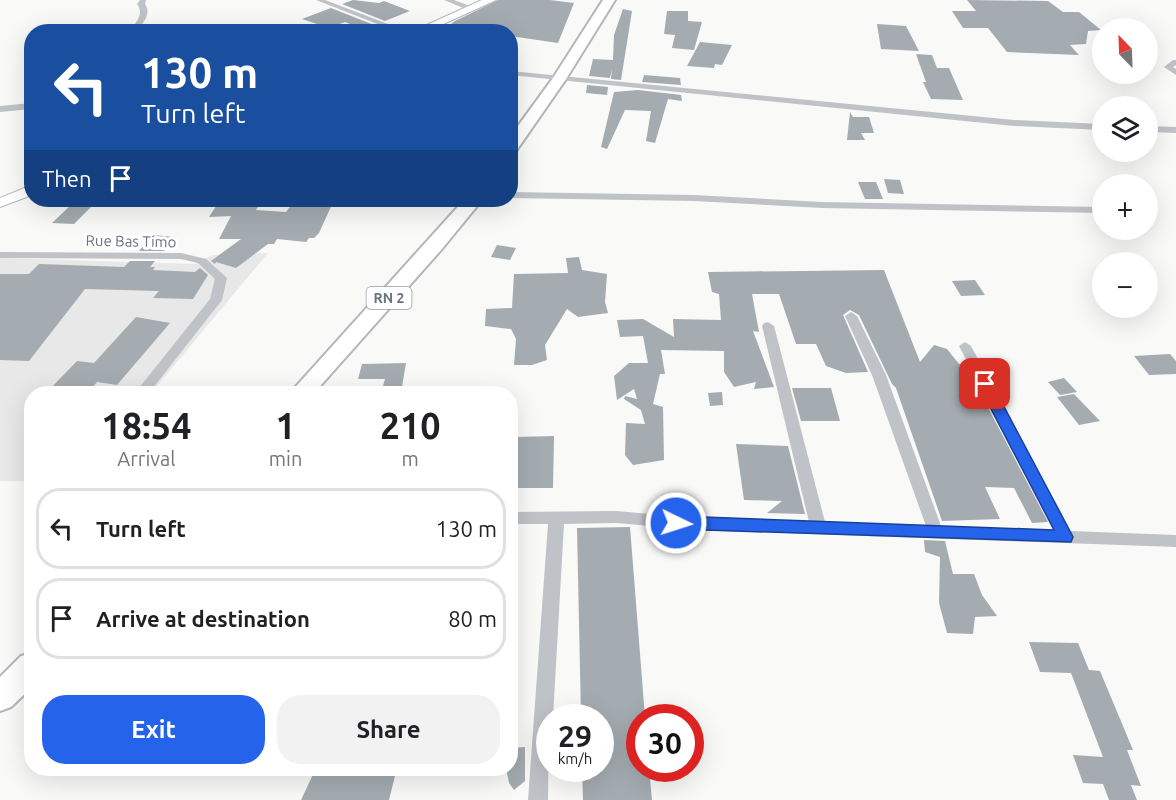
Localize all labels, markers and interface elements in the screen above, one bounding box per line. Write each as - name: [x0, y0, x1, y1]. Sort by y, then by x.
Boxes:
- north arrow: [1092, 18, 1158, 84]
- map controls: [1092, 18, 1158, 318]
- icon: left: [42, 48, 120, 126]
- text: 130 m: [141, 49, 258, 96]
- button: layers: [1092, 96, 1158, 162]
- text: Turn left: [141, 98, 245, 128]
- icon: arrive: [104, 162, 137, 195]
- text: Then: [42, 166, 92, 191]
- button: +: [1092, 174, 1158, 240]
- street label: Rue Bas Timo: [85, 232, 177, 250]
- button: −: [1092, 252, 1158, 318]
- road number: RN 2: [366, 287, 412, 309]
- pin: [959, 358, 1010, 409]
- icon: arrive: [968, 367, 1001, 400]
- text: 18:54: [101, 405, 191, 446]
- text: 1: [275, 405, 296, 446]
- text: 210: [380, 405, 441, 446]
- text: Arrival: [117, 447, 176, 470]
- text: min: [269, 447, 302, 470]
- text: m: [402, 447, 419, 470]
- position arrow: [644, 491, 708, 555]
- icon: left: [45, 512, 78, 545]
- text: Turn left: [96, 516, 186, 541]
- text: 130 m: [436, 516, 497, 541]
- icon: arrive: [45, 602, 78, 635]
- text: Arrive at destination: [96, 606, 310, 631]
- text: 80 m: [448, 606, 497, 631]
- button: Exit: [42, 695, 265, 764]
- button: Share: [277, 695, 500, 764]
- speed limit sign: 30: [626, 704, 704, 782]
- text: 29: [558, 719, 592, 753]
- text: km/h: [558, 750, 592, 767]

